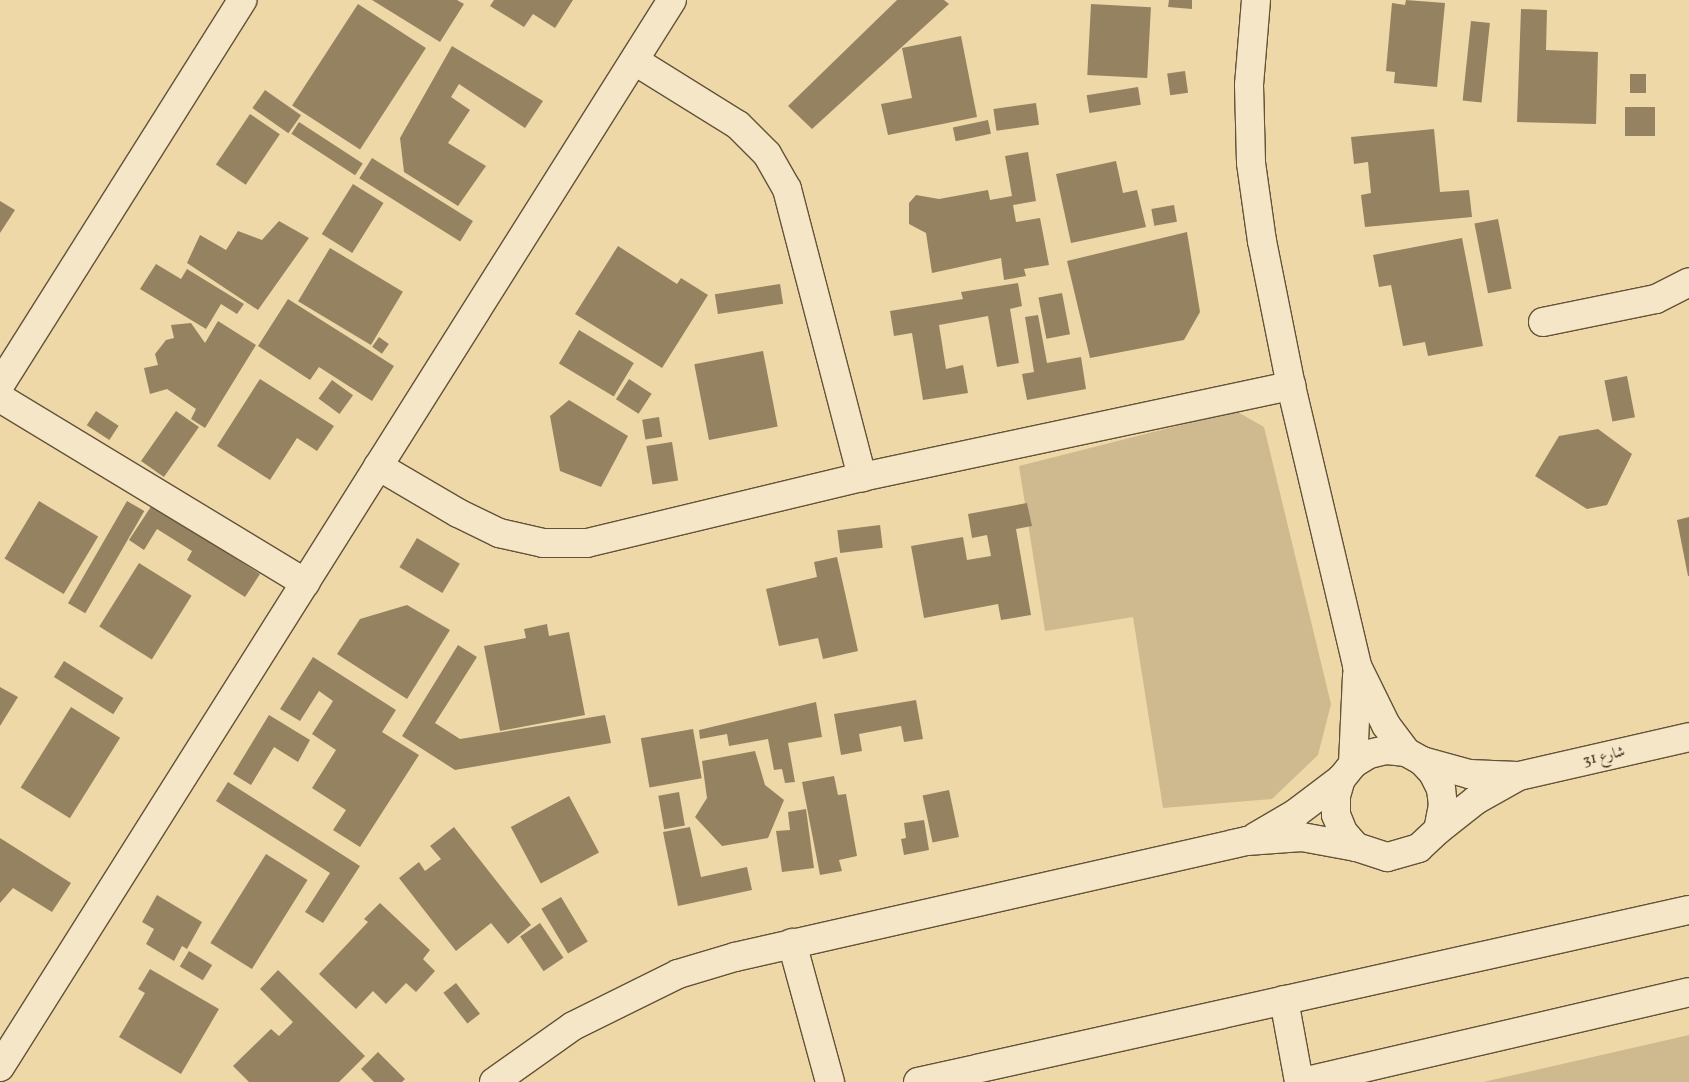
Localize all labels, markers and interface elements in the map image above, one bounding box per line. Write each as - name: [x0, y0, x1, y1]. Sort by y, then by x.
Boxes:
- street label: شارع 31: [1581, 743, 1627, 771]

